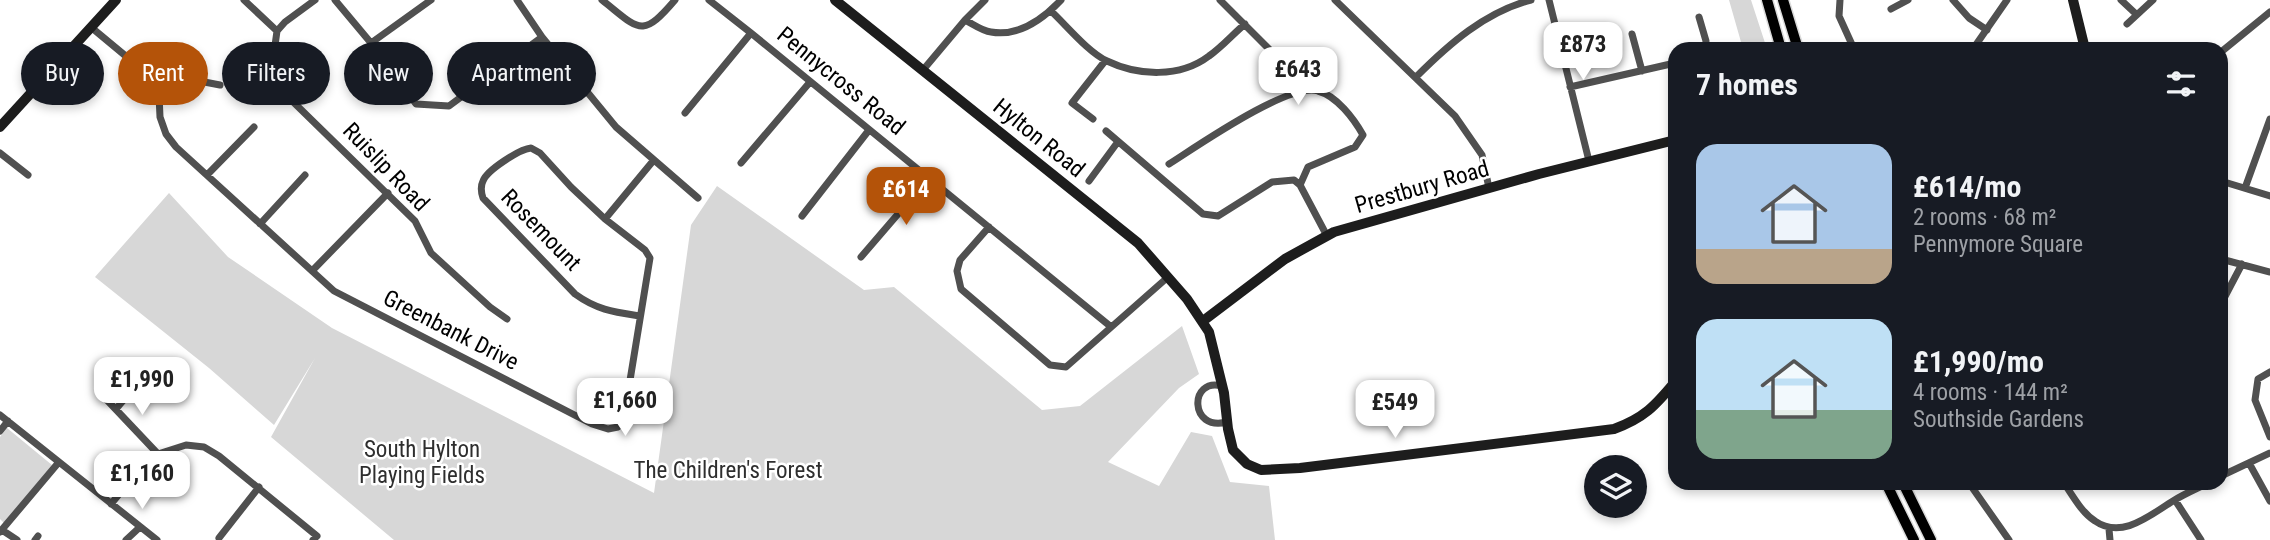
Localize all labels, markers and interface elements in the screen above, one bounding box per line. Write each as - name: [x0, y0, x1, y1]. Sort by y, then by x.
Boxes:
- street label: Pennycross Road: [772, 21, 910, 141]
- pin: £873: [1542, 22, 1624, 82]
- text: £873: [1560, 31, 1606, 58]
- chip: Buy: [21, 42, 104, 105]
- chip: Rent: [118, 42, 208, 105]
- chip: Filters: [222, 42, 330, 105]
- chip: New: [344, 42, 433, 105]
- chip: Apartment: [447, 42, 596, 105]
- pin: £643: [1257, 48, 1339, 107]
- text: £643: [1275, 56, 1321, 83]
- icon: filters: [2162, 65, 2200, 103]
- text: 7 homes: [1696, 67, 1798, 102]
- street label: Hylton Road: [988, 93, 1090, 183]
- street label: Ruislip Road: [337, 117, 435, 217]
- street label: Prestbury Road: [1352, 155, 1492, 219]
- pin: £614: [865, 168, 947, 227]
- text: £614/mo: [1913, 169, 2021, 204]
- icon: home: [1752, 172, 1836, 256]
- text: £614: [883, 176, 929, 203]
- street label: Rosemount: [496, 184, 586, 276]
- text: 2 rooms · 68 m²: [1913, 204, 2056, 231]
- text: Pennymore Square: [1913, 231, 2083, 258]
- street label: Greenbank Drive: [379, 284, 523, 376]
- text: £1,990/mo: [1913, 344, 2044, 379]
- icon: home: [1752, 347, 1836, 431]
- pin: £1,990: [85, 358, 199, 417]
- text: £1,990: [110, 366, 174, 393]
- pin: £1,660: [568, 378, 682, 438]
- text: 4 rooms · 144 m²: [1913, 379, 2068, 406]
- pin: £549: [1354, 380, 1436, 440]
- text: £1,660: [593, 387, 657, 414]
- text: £549: [1372, 389, 1418, 416]
- text: Southside Gardens: [1913, 406, 2084, 433]
- park label: South Hylton Playing Fields: [359, 436, 485, 489]
- pin: £1,160: [85, 452, 199, 511]
- map controls: [1584, 455, 1647, 518]
- button: layers: [1584, 455, 1647, 518]
- park label: The Children's Forest: [634, 457, 822, 484]
- text: £1,160: [110, 460, 174, 487]

